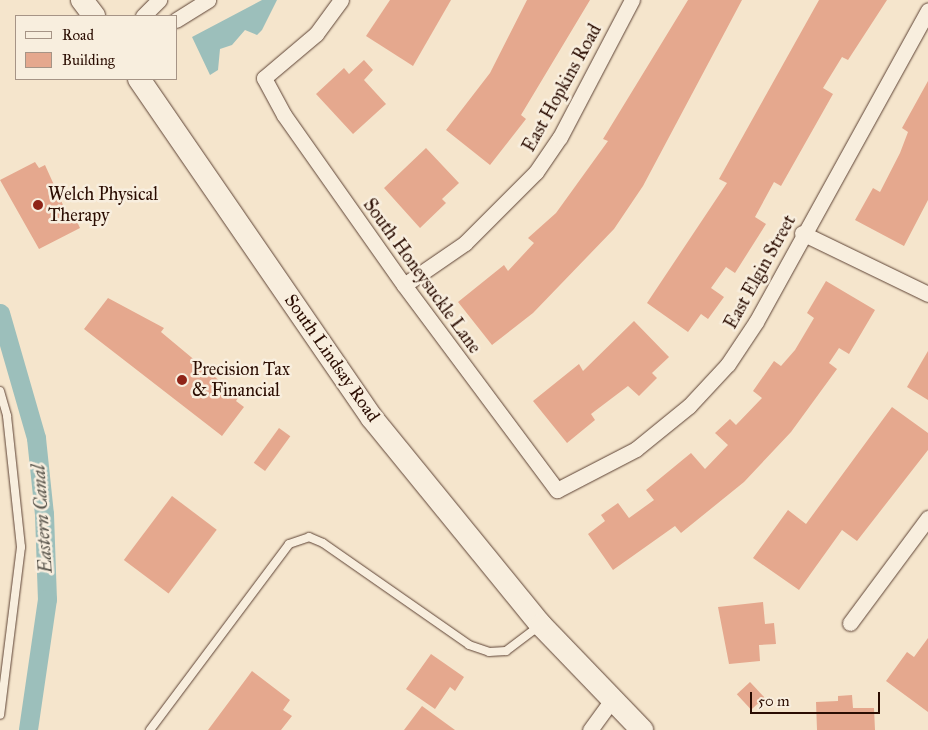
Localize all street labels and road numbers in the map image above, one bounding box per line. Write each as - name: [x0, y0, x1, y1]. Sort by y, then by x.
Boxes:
- street label: East Hopkins Road: [518, 20, 606, 156]
- street label: South Honeysuckle Lane: [359, 194, 485, 358]
- street label: East Elgin Street: [720, 211, 800, 333]
- street label: South Lindsay Road: [280, 290, 384, 426]

